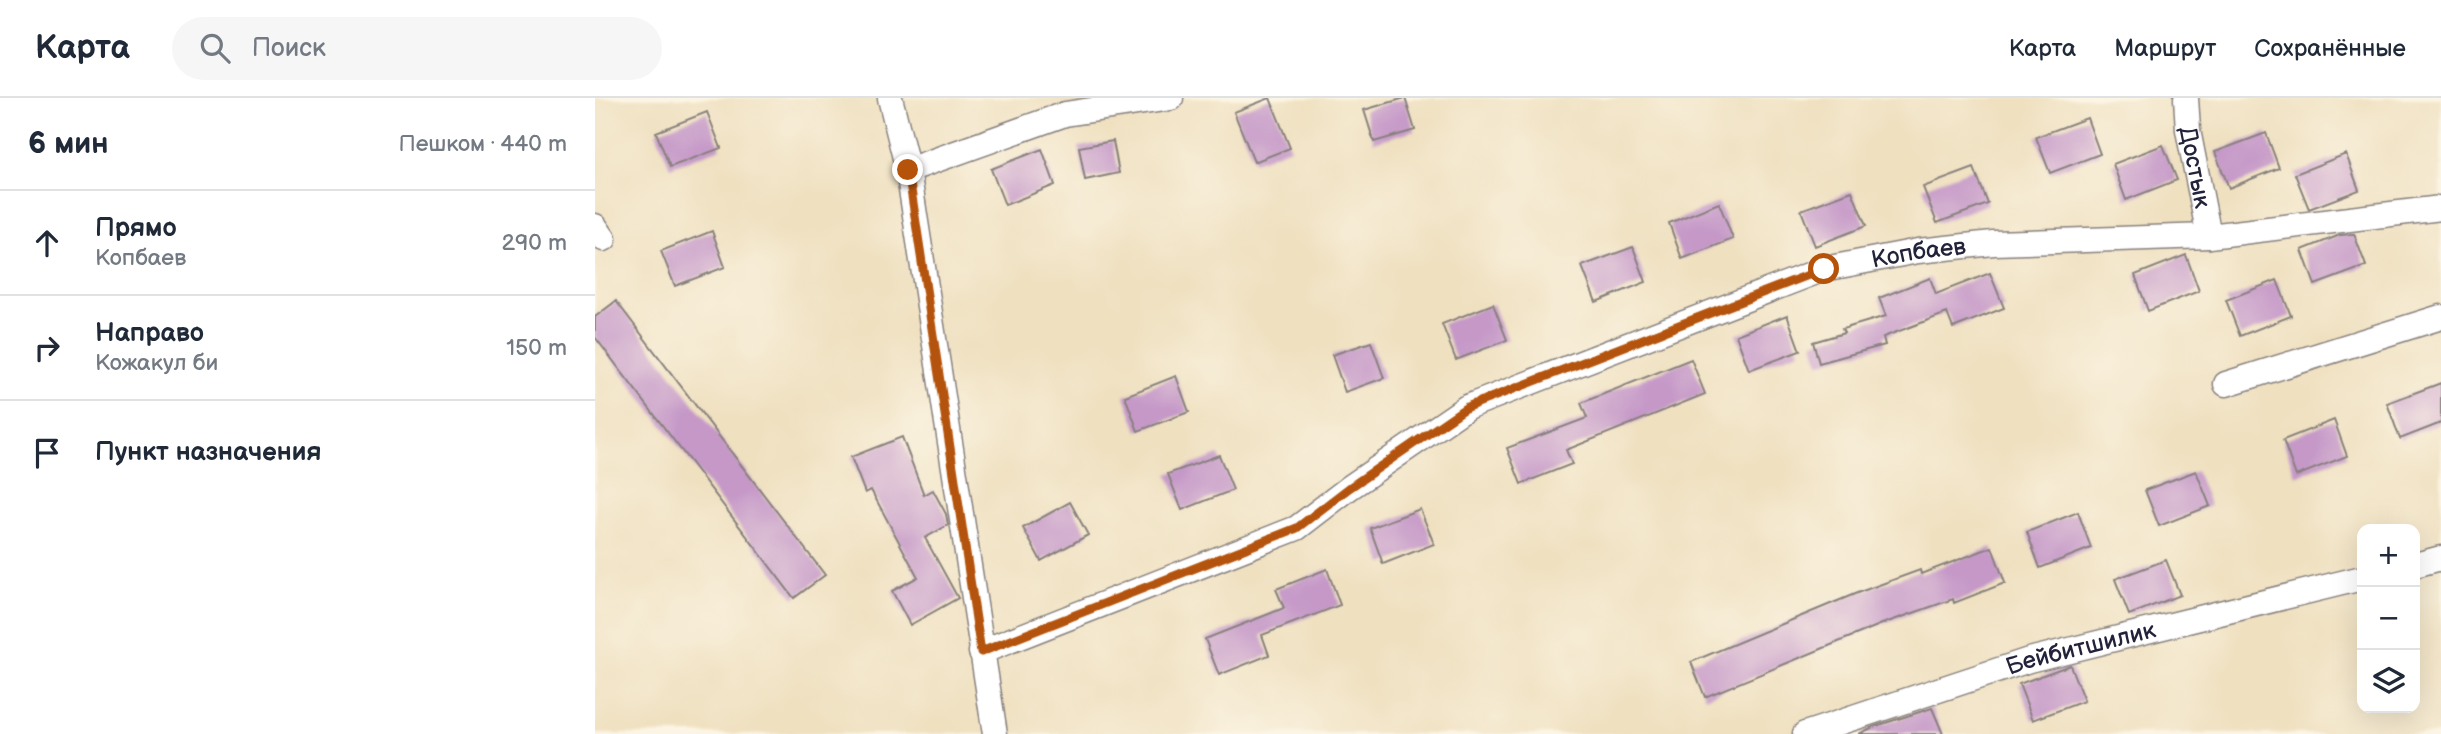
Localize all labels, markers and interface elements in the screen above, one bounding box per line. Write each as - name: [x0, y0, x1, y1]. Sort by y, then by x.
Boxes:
- search box: [172, 17, 662, 80]
- text: Карта: [35, 28, 130, 68]
- icon: search: [196, 29, 234, 67]
- text: Поиск: [252, 33, 326, 64]
- text: Карта: [2009, 34, 2076, 63]
- text: Маршрут: [2114, 34, 2216, 63]
- text: Сохранённые: [2254, 34, 2406, 63]
- street label: Достык: [2173, 124, 2217, 211]
- text: 6 мин: [28, 126, 109, 162]
- text: Пешком · 440 m: [398, 130, 567, 158]
- route end: [892, 154, 923, 185]
- text: Прямо: [95, 213, 177, 244]
- icon: ahead: [28, 224, 66, 262]
- text: 290 m: [501, 229, 567, 257]
- street label: Копбаев: [1869, 232, 1968, 275]
- text: Копбаев: [95, 244, 186, 272]
- route start: [1808, 253, 1839, 284]
- text: Направо: [95, 318, 204, 349]
- icon: right: [28, 329, 66, 367]
- text: 150 m: [506, 334, 567, 362]
- text: Кожакул би: [95, 349, 218, 377]
- icon: arrive: [28, 434, 66, 472]
- text: Пункт назначения: [95, 437, 321, 468]
- map controls: [2357, 524, 2420, 713]
- button: +: [2357, 524, 2420, 587]
- button: −: [2357, 587, 2420, 650]
- street label: Бейбитшилик: [2002, 615, 2159, 682]
- button: layers: [2357, 650, 2420, 713]

